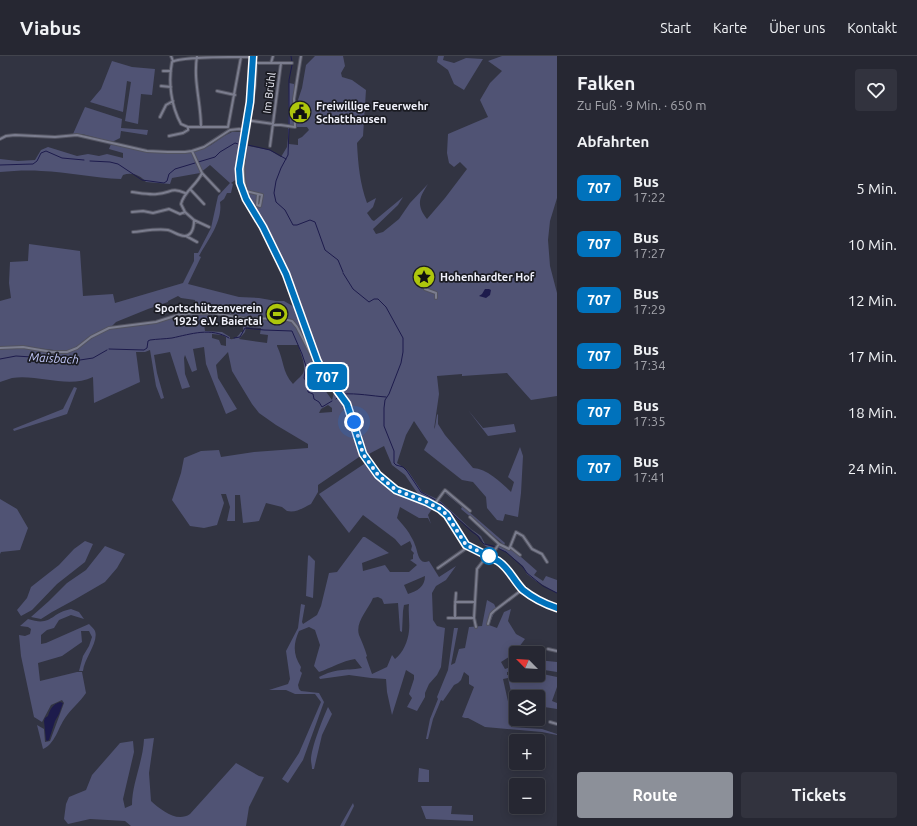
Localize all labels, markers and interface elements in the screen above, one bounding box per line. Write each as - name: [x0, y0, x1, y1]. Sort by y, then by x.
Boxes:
- text: Viabus: [20, 17, 81, 39]
- text: Start: [660, 20, 691, 36]
- text: Karte: [713, 20, 747, 36]
- text: Über uns: [769, 20, 825, 36]
- text: Kontakt: [847, 20, 897, 36]
- button: heart: [855, 69, 897, 111]
- street label: Im Brühl: [261, 72, 277, 114]
- text: Falken: [577, 72, 635, 94]
- text: Zu Fuß · 9 Min. · 650 m: [577, 98, 706, 112]
- public building icon: Freiwillige Feuerwehr Schatthausen: [287, 99, 313, 125]
- place label: Freiwillige Feuerwehr Schatthausen: [316, 100, 429, 125]
- text: Abfahrten: [577, 133, 649, 150]
- text: Bus: [633, 173, 659, 190]
- text: 707: [587, 180, 611, 196]
- text: 5 Min.: [856, 180, 897, 197]
- text: 17:22: [633, 190, 666, 204]
- text: Bus: [633, 229, 659, 246]
- text: 707: [587, 236, 611, 252]
- text: 10 Min.: [848, 236, 897, 253]
- text: 17:27: [633, 246, 666, 260]
- place icon: Hohenhardter Hof: [411, 264, 437, 290]
- place label: Hohenhardter Hof: [440, 271, 535, 283]
- text: Bus: [633, 285, 659, 302]
- text: 707: [587, 292, 611, 308]
- text: 12 Min.: [848, 292, 897, 309]
- sports icon: Sportschützenverein 1925 e.V. Baiertal: [264, 301, 290, 327]
- place label: Sportschützenverein 1925 e.V. Baiertal: [155, 302, 263, 327]
- text: 17:29: [633, 302, 666, 316]
- text: Bus: [633, 341, 659, 358]
- text: 707: [587, 348, 611, 364]
- text: 17 Min.: [848, 348, 897, 365]
- water label: Maisbach: [29, 350, 79, 366]
- text: 17:34: [633, 358, 666, 372]
- line badge: 707: [304, 364, 350, 390]
- text: 707: [315, 369, 339, 385]
- text: Bus: [633, 397, 659, 414]
- text: 707: [587, 404, 611, 420]
- text: 18 Min.: [848, 404, 897, 421]
- your location: [344, 412, 364, 432]
- text: 17:35: [633, 414, 666, 428]
- text: Bus: [633, 453, 659, 470]
- text: 707: [587, 460, 611, 476]
- text: 24 Min.: [848, 460, 897, 477]
- text: 17:41: [633, 470, 666, 484]
- unlabelled marker: [480, 547, 498, 565]
- north arrow: [509, 646, 545, 682]
- map controls: [509, 646, 545, 814]
- button: layers: [509, 690, 545, 726]
- button: +: [509, 734, 545, 770]
- button: Route: [577, 772, 733, 818]
- button: Tickets: [741, 772, 897, 818]
- button: −: [509, 778, 545, 814]

